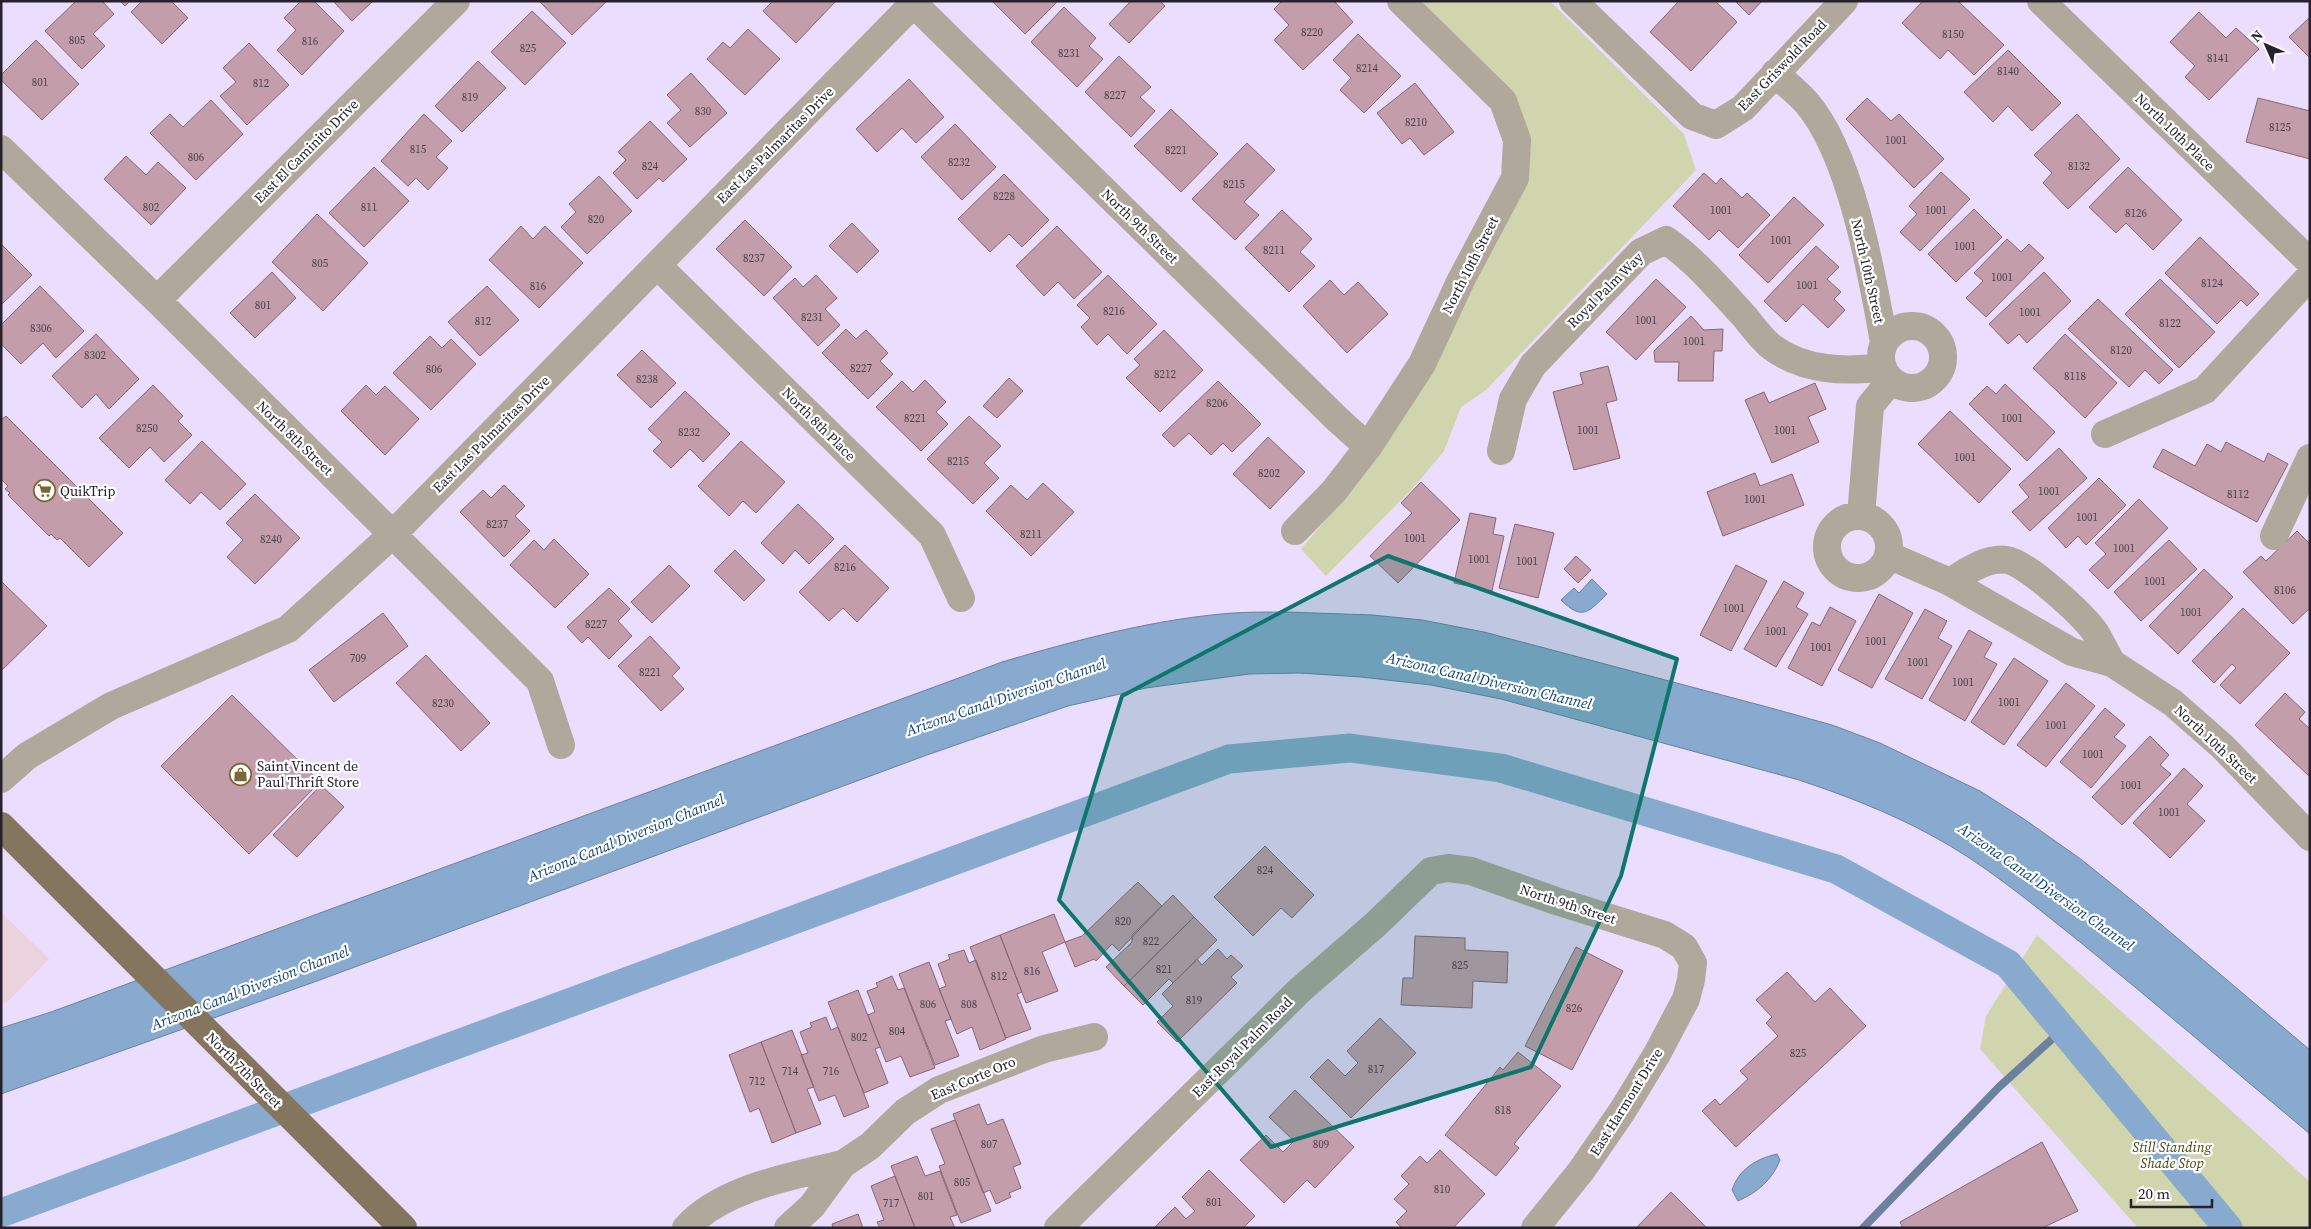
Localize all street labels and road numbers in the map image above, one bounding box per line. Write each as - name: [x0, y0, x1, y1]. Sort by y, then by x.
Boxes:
- street label: East Griswold Road: [1733, 15, 1831, 115]
- street label: East Las Palmaritas Drive: [712, 82, 838, 208]
- street label: North 10th Place: [2131, 89, 2219, 175]
- street label: East El Caminito Drive: [249, 94, 363, 208]
- street label: North 9th Street: [1097, 184, 1183, 268]
- street label: North 10th Street: [1437, 213, 1503, 317]
- street label: North 10th Street: [1846, 217, 1890, 326]
- street label: Royal Palm Way: [1563, 247, 1648, 332]
- street label: East Las Palmaritas Drive: [428, 371, 554, 497]
- street label: North 8th Place: [778, 383, 860, 465]
- street label: North 8th Street: [252, 396, 338, 480]
- street label: North 10th Street: [2170, 700, 2262, 788]
- street label: North 9th Street: [1518, 879, 1619, 929]
- street label: East Royal Palm Road: [1187, 992, 1297, 1102]
- street label: North 7th Street: [202, 1028, 287, 1113]
- street label: East Harmont Drive: [1585, 1044, 1667, 1160]
- street label: East Corte Oro: [927, 1051, 1019, 1105]

